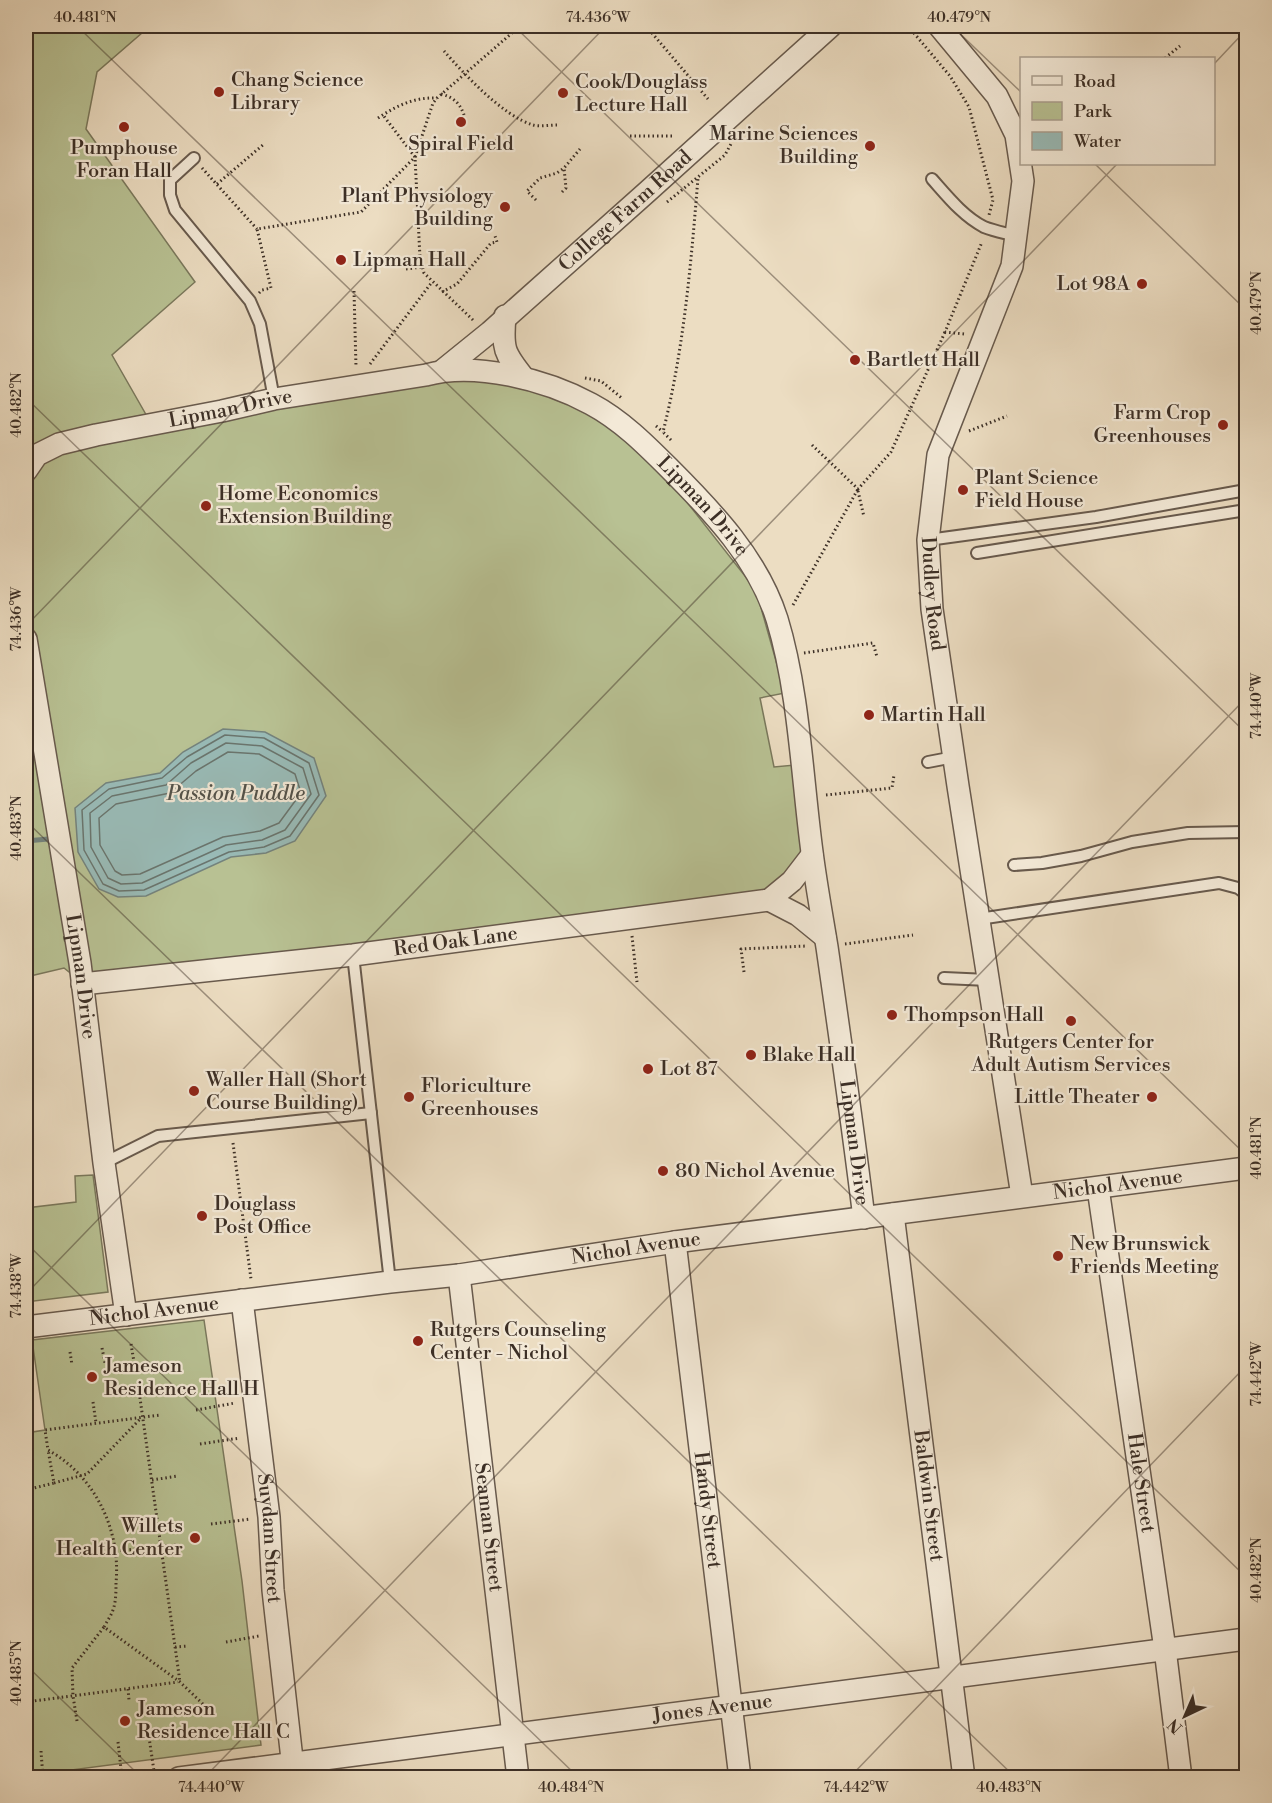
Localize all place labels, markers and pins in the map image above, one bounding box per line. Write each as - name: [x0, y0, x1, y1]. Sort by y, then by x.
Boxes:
- place label: Chang Science Library: [231, 68, 364, 116]
- place label: Cook/Douglass Lecture Hall: [575, 70, 708, 118]
- marker: Chang Science Library: [212, 85, 226, 99]
- marker: Cook/Douglass Lecture Hall: [556, 86, 570, 100]
- marker: Spiral Field: [454, 115, 468, 129]
- marker: Pumphouse Foran Hall: [117, 120, 131, 134]
- place label: Marine Sciences Building: [709, 122, 859, 170]
- place label: Spiral Field: [408, 132, 514, 157]
- place label: Pumphouse Foran Hall: [70, 136, 178, 184]
- marker: Marine Sciences Building: [863, 139, 877, 153]
- place label: Plant Physiology Building: [341, 184, 494, 232]
- marker: Plant Physiology Building: [498, 200, 512, 214]
- place label: Lipman Hall: [353, 248, 466, 273]
- marker: Lipman Hall: [334, 253, 348, 267]
- place label: Lot 98A: [1056, 272, 1131, 297]
- marker: Lot 98A: [1135, 277, 1149, 291]
- place label: Bartlett Hall: [866, 348, 980, 373]
- marker: Bartlett Hall: [848, 353, 862, 367]
- place label: Farm Crop Greenhouses: [1093, 401, 1211, 449]
- marker: Farm Crop Greenhouses: [1216, 418, 1230, 432]
- place label: Plant Science Field House: [975, 466, 1098, 514]
- place label: Home Economics Extension Building: [218, 482, 392, 530]
- marker: Plant Science Field House: [956, 483, 970, 497]
- marker: Home Economics Extension Building: [199, 499, 213, 513]
- place label: Martin Hall: [881, 703, 986, 728]
- marker: Martin Hall: [862, 708, 876, 722]
- place label: Thompson Hall: [904, 1003, 1044, 1028]
- marker: Thompson Hall: [885, 1008, 899, 1022]
- marker: Rutgers Center for Adult Autism Services: [1064, 1014, 1078, 1028]
- place label: Rutgers Center for Adult Autism Services: [971, 1030, 1170, 1078]
- place label: Blake Hall: [762, 1043, 856, 1068]
- marker: Blake Hall: [744, 1048, 758, 1062]
- place label: Lot 87: [660, 1057, 718, 1082]
- marker: Lot 87: [641, 1062, 655, 1076]
- place label: Waller Hall (Short Course Building): [205, 1068, 367, 1116]
- place label: Floriculture Greenhouses: [421, 1074, 539, 1122]
- marker: Waller Hall (Short Course Building): [187, 1084, 201, 1098]
- place label: Little Theater: [1014, 1085, 1140, 1110]
- marker: Floriculture Greenhouses: [402, 1090, 416, 1104]
- marker: Little Theater: [1145, 1090, 1159, 1104]
- place label: 80 Nichol Avenue: [675, 1159, 835, 1184]
- marker: 80 Nichol Avenue: [656, 1164, 670, 1178]
- place label: Douglass Post Office: [214, 1192, 311, 1240]
- marker: Douglass Post Office: [195, 1209, 209, 1223]
- place label: New Brunswick Friends Meeting: [1070, 1232, 1219, 1280]
- marker: New Brunswick Friends Meeting: [1051, 1249, 1065, 1263]
- place label: Rutgers Counseling Center - Nichol: [430, 1318, 607, 1366]
- marker: Rutgers Counseling Center - Nichol: [411, 1334, 425, 1348]
- place label: Jameson Residence Hall H: [103, 1354, 259, 1402]
- marker: Jameson Residence Hall H: [85, 1370, 99, 1384]
- place label: Willets Health Center: [56, 1514, 183, 1562]
- marker: Willets Health Center: [188, 1531, 202, 1545]
- place label: Jameson Residence Hall C: [136, 1697, 290, 1745]
- marker: Jameson Residence Hall C: [118, 1714, 132, 1728]

